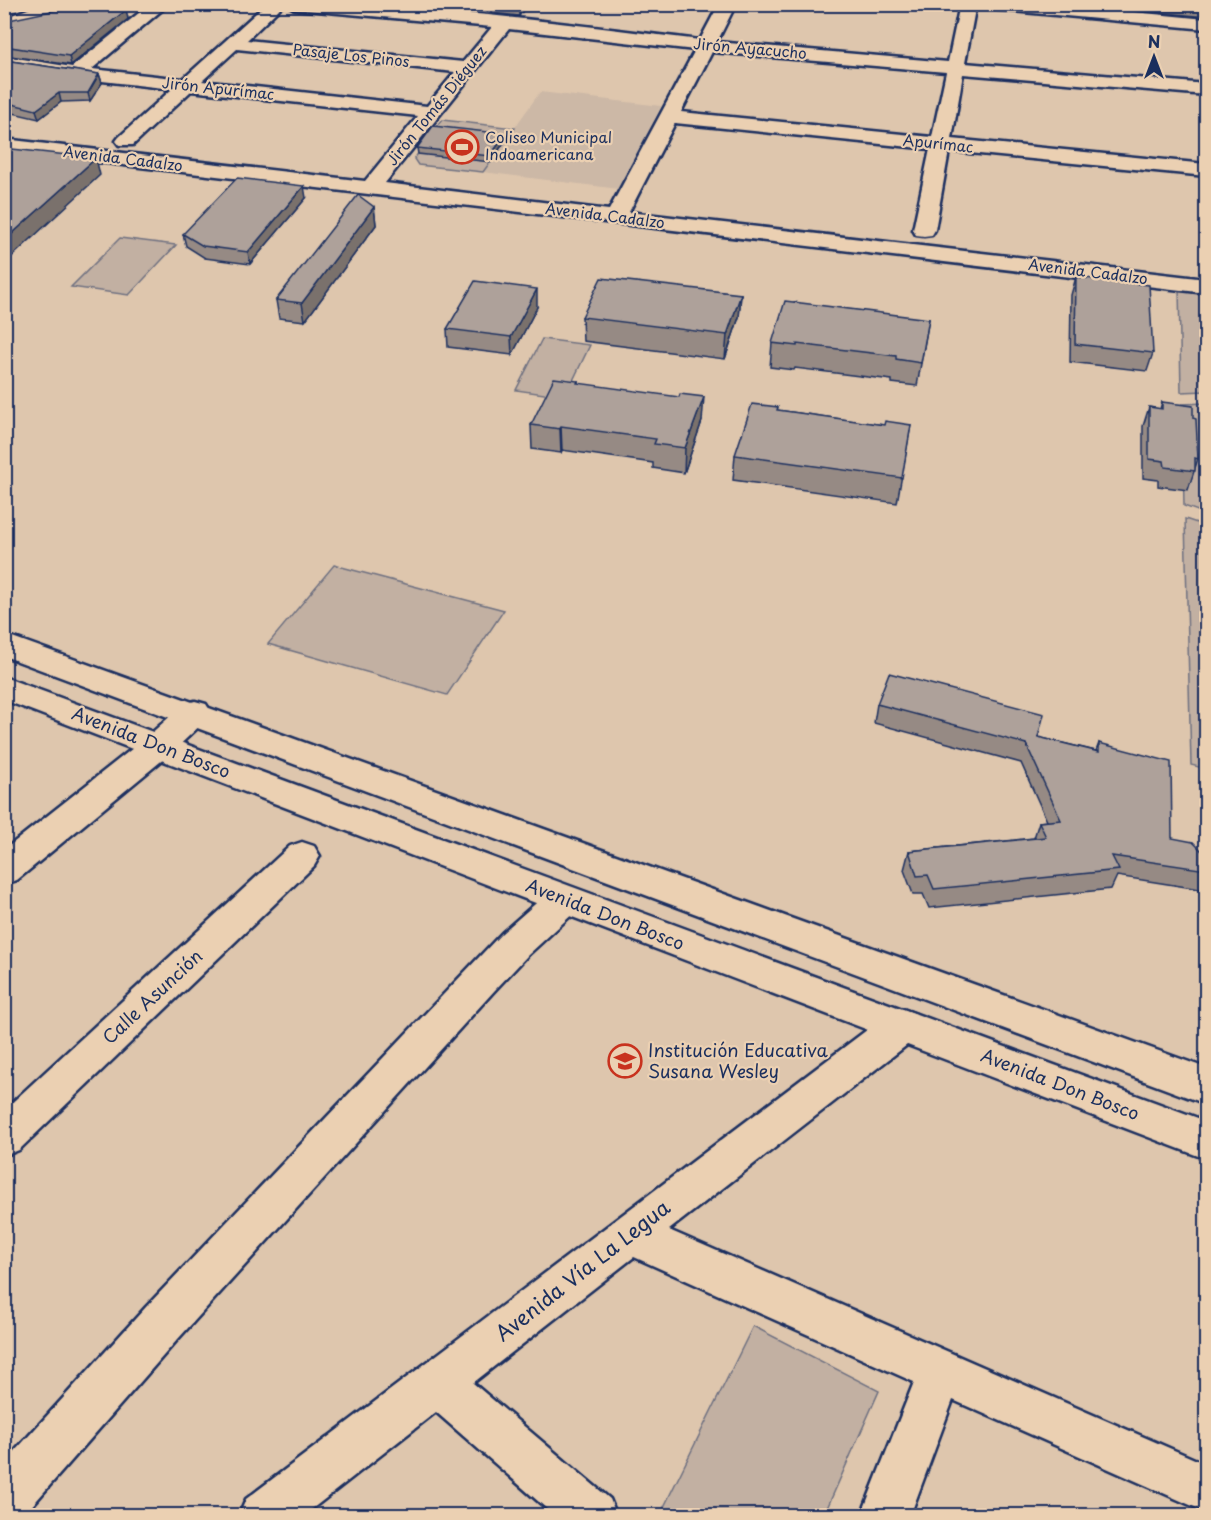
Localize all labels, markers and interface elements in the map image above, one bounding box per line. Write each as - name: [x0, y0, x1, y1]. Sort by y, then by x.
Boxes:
- north arrow: [1124, 27, 1184, 87]
- text: N: [1148, 29, 1160, 53]
- street label: Jirón Ayacucho: [693, 31, 808, 64]
- street label: Pasaje Los Pinos: [292, 37, 411, 72]
- street label: Jirón Tomás Diéguez: [380, 40, 491, 170]
- street label: Jirón Apurímac: [161, 70, 275, 105]
- place label: Coliseo Municipal Indoamericana: [485, 125, 612, 165]
- street label: Apurímac: [902, 127, 974, 158]
- sports icon: Coliseo Municipal Indoamericana: [444, 129, 480, 165]
- street label: Avenida Cadalzo: [62, 139, 184, 176]
- street label: Avenida Cadalzo: [544, 196, 666, 233]
- street label: Avenida Cadalzo: [1027, 252, 1149, 289]
- street label: Avenida Don Bosco: [68, 699, 235, 784]
- street label: Avenida Don Bosco: [522, 871, 689, 956]
- street label: Calle Asunción: [96, 942, 208, 1050]
- place label: Institución Educativa Susana Wesley: [648, 1036, 828, 1084]
- street label: Avenida Don Bosco: [977, 1041, 1144, 1126]
- school or university icon: Institución Educativa Susana Wesley: [607, 1043, 643, 1079]
- street label: Avenida Vía La Legua: [487, 1191, 676, 1348]

